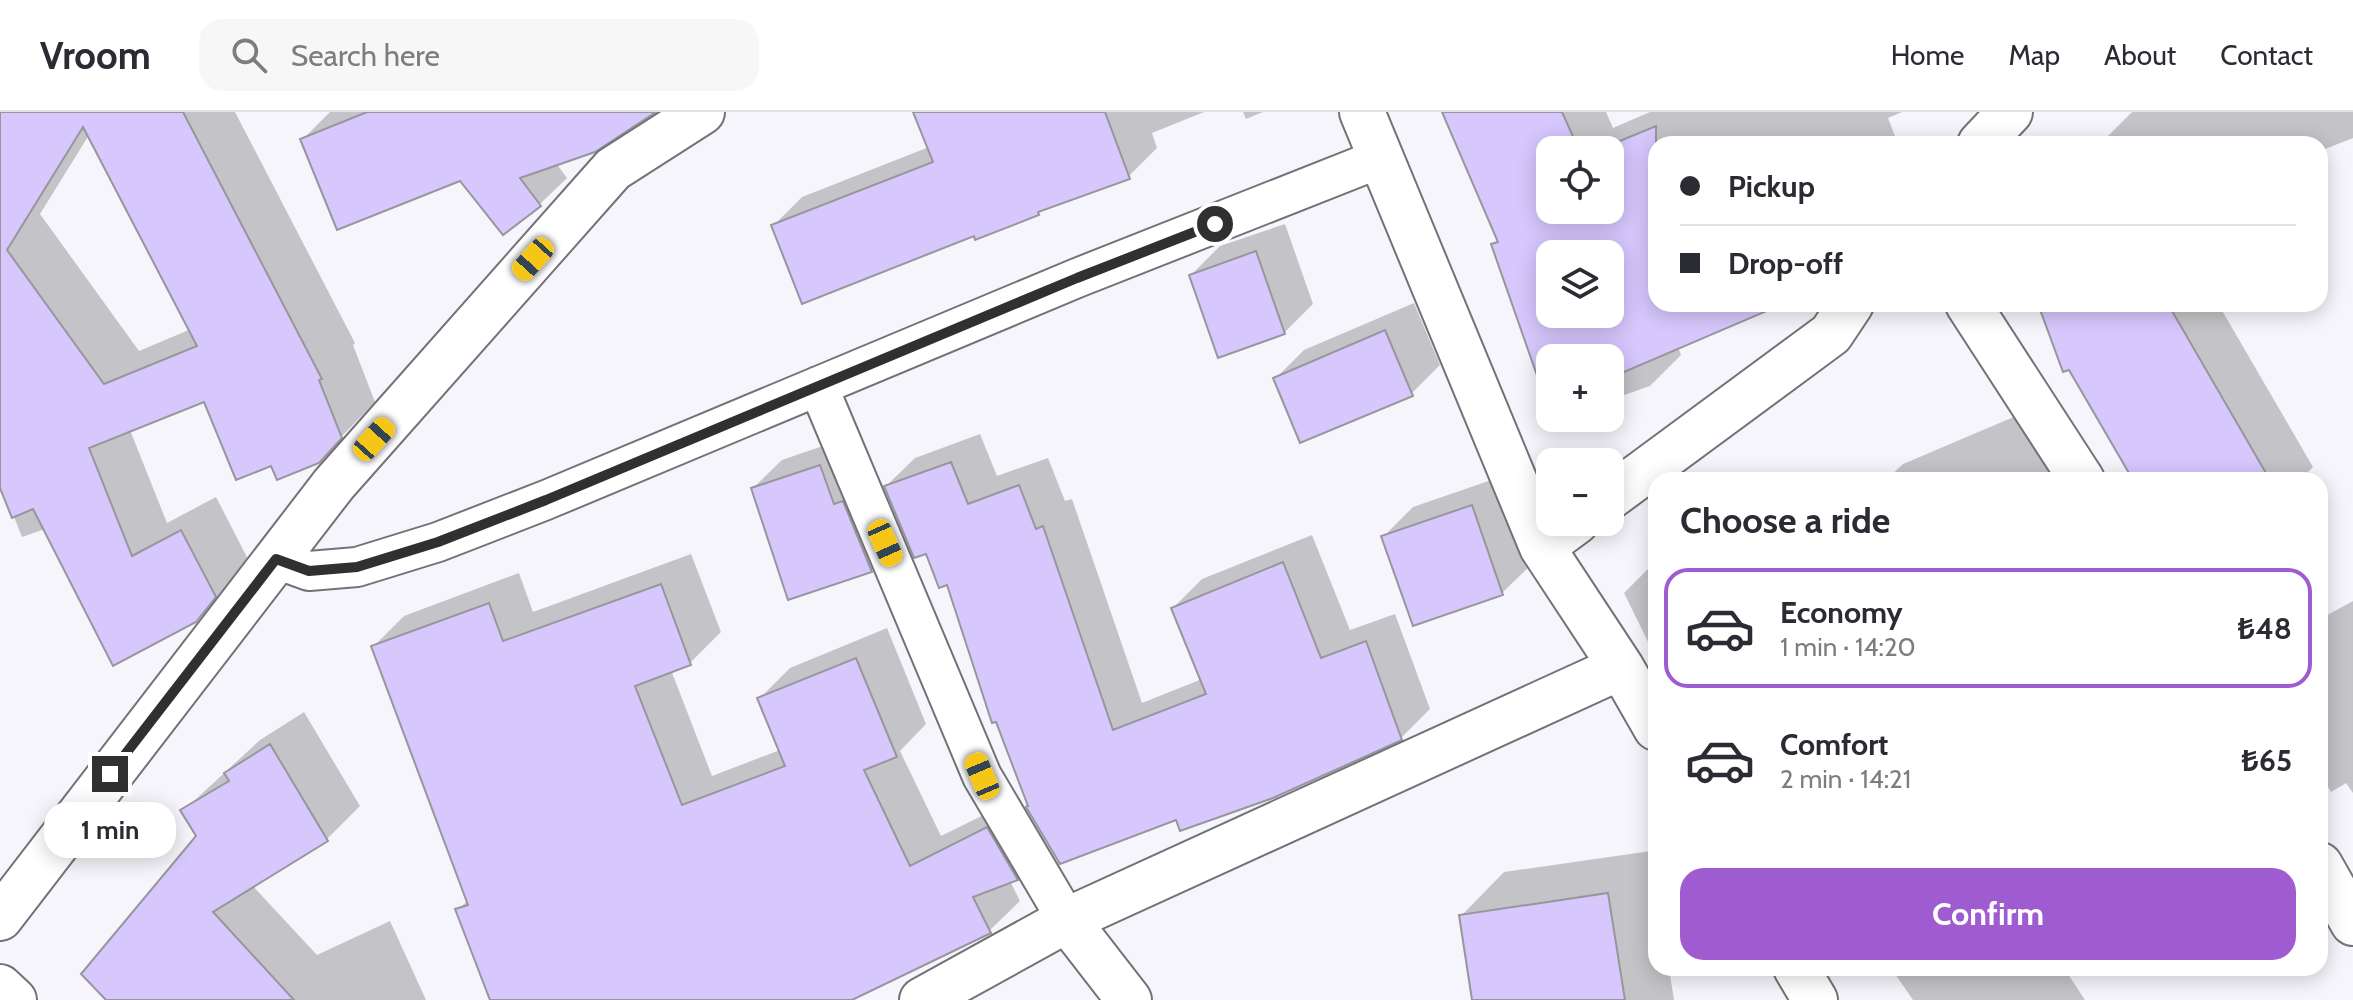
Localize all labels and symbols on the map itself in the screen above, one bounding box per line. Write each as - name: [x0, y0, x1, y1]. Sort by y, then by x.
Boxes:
- route start: [1197, 206, 1233, 242]
- car: [508, 233, 558, 285]
- car: [349, 413, 399, 465]
- car: [864, 516, 906, 570]
- car: [962, 749, 1002, 803]
- route end: [92, 756, 128, 792]
- callout: 1 min: [44, 802, 176, 858]

